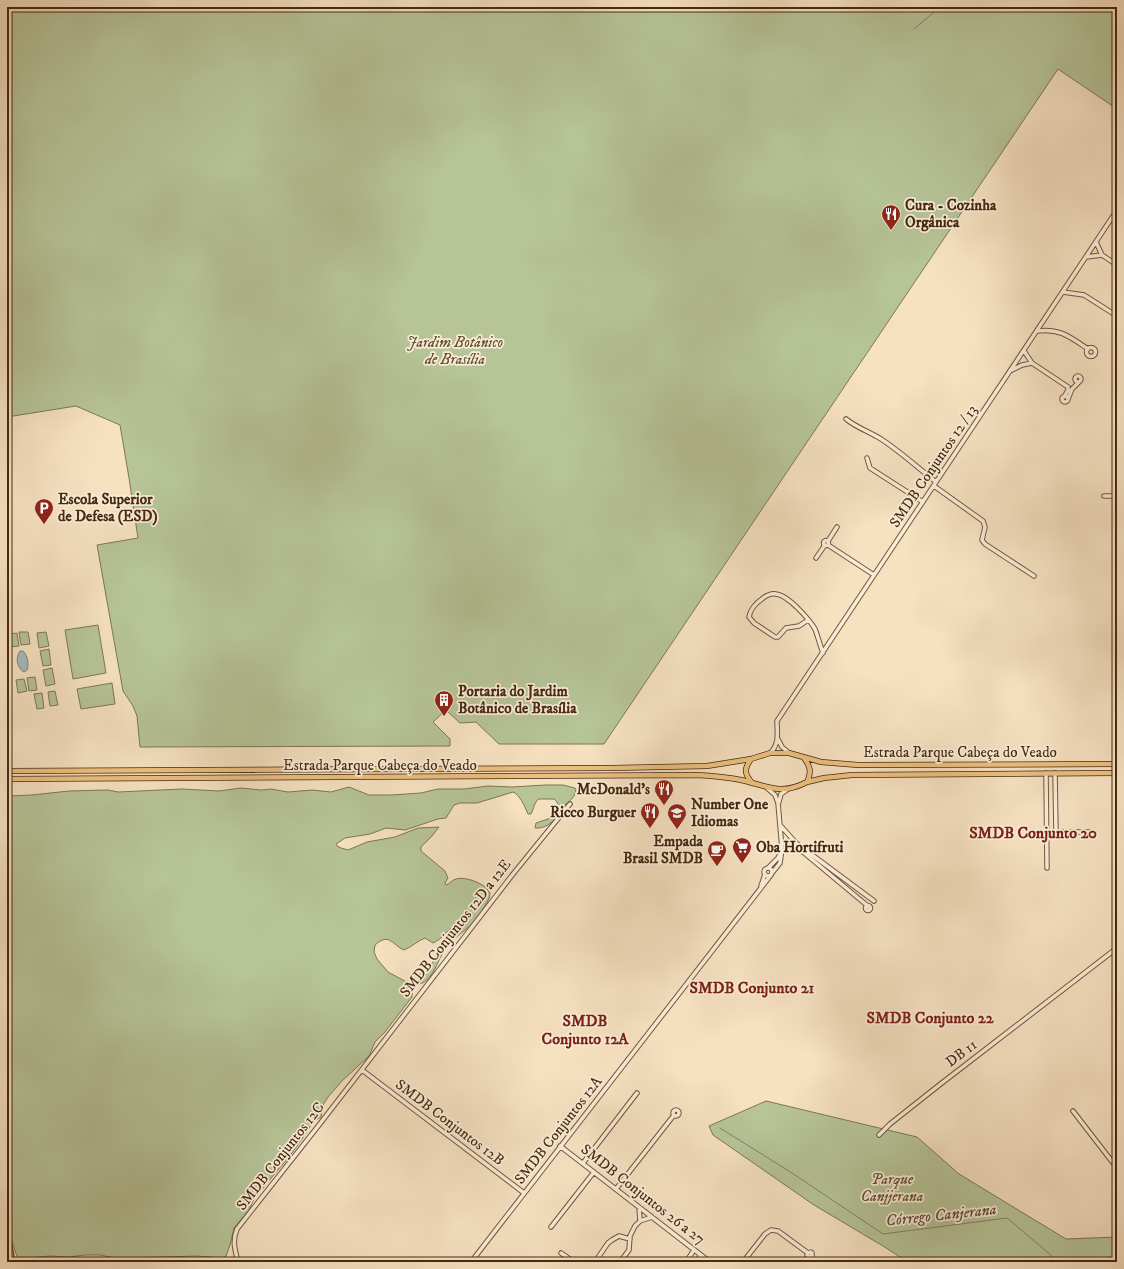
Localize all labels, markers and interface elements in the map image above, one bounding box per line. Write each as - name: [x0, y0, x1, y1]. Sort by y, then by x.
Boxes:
- place label: Cura - Cozinha Orgânica: [905, 196, 997, 232]
- restaurant icon: Cura - Cozinha Orgânica: [880, 203, 902, 231]
- park label: Jardim Botânico de Brasília: [407, 333, 504, 369]
- street label: SMDB Conjuntos 12 / 13: [885, 401, 982, 531]
- place label: Escola Superior de Defesa (ESD): [58, 490, 158, 526]
- parking icon: Escola Superior de Defesa (ESD): [33, 497, 55, 525]
- place label: Portaria do Jardim Botânico de Brasília: [458, 682, 577, 718]
- building icon: Portaria do Jardim Botânico de Brasília: [433, 689, 455, 717]
- street label: Estrada Parque Cabeça do Veado: [863, 743, 1057, 762]
- street label: Estrada Parque Cabeça do Veado: [283, 756, 477, 775]
- restaurant icon: McDonald's: [653, 778, 675, 806]
- place label: McDonald's: [577, 780, 650, 799]
- place label: Number One Idiomas: [691, 795, 769, 831]
- restaurant icon: Ricco Burguer: [639, 801, 661, 829]
- school or university icon: Number One Idiomas: [666, 802, 688, 830]
- place label: Ricco Burguer: [550, 803, 636, 822]
- district label: SMDB Conjunto 20: [969, 823, 1097, 843]
- place label: Empada Brasil SMDB: [623, 832, 704, 868]
- supermarket icon: Oba Hortifruti: [731, 836, 753, 864]
- place label: Oba Hortifruti: [756, 838, 844, 857]
- cafe icon: Empada Brasil SMDB: [706, 839, 728, 867]
- street label: SMDB Conjuntos 12D a 12E: [396, 855, 515, 1001]
- district label: SMDB Conjunto 21: [689, 978, 815, 998]
- district label: SMDB Conjunto 22: [867, 1008, 995, 1028]
- district label: SMDB Conjunto 12A: [542, 1011, 629, 1049]
- street label: DB 11: [942, 1035, 981, 1071]
- street label: SMDB Conjuntos 12A: [510, 1072, 607, 1188]
- street label: SMDB Conjuntos 12B: [391, 1075, 508, 1170]
- street label: SMDB Conjuntos 12C: [232, 1098, 329, 1214]
- street label: SMDB Conjuntos 26 a 27: [577, 1140, 709, 1249]
- park label: Parque Canjjerana: [861, 1170, 923, 1206]
- water label: Córrego Canjerana: [885, 1199, 998, 1231]

